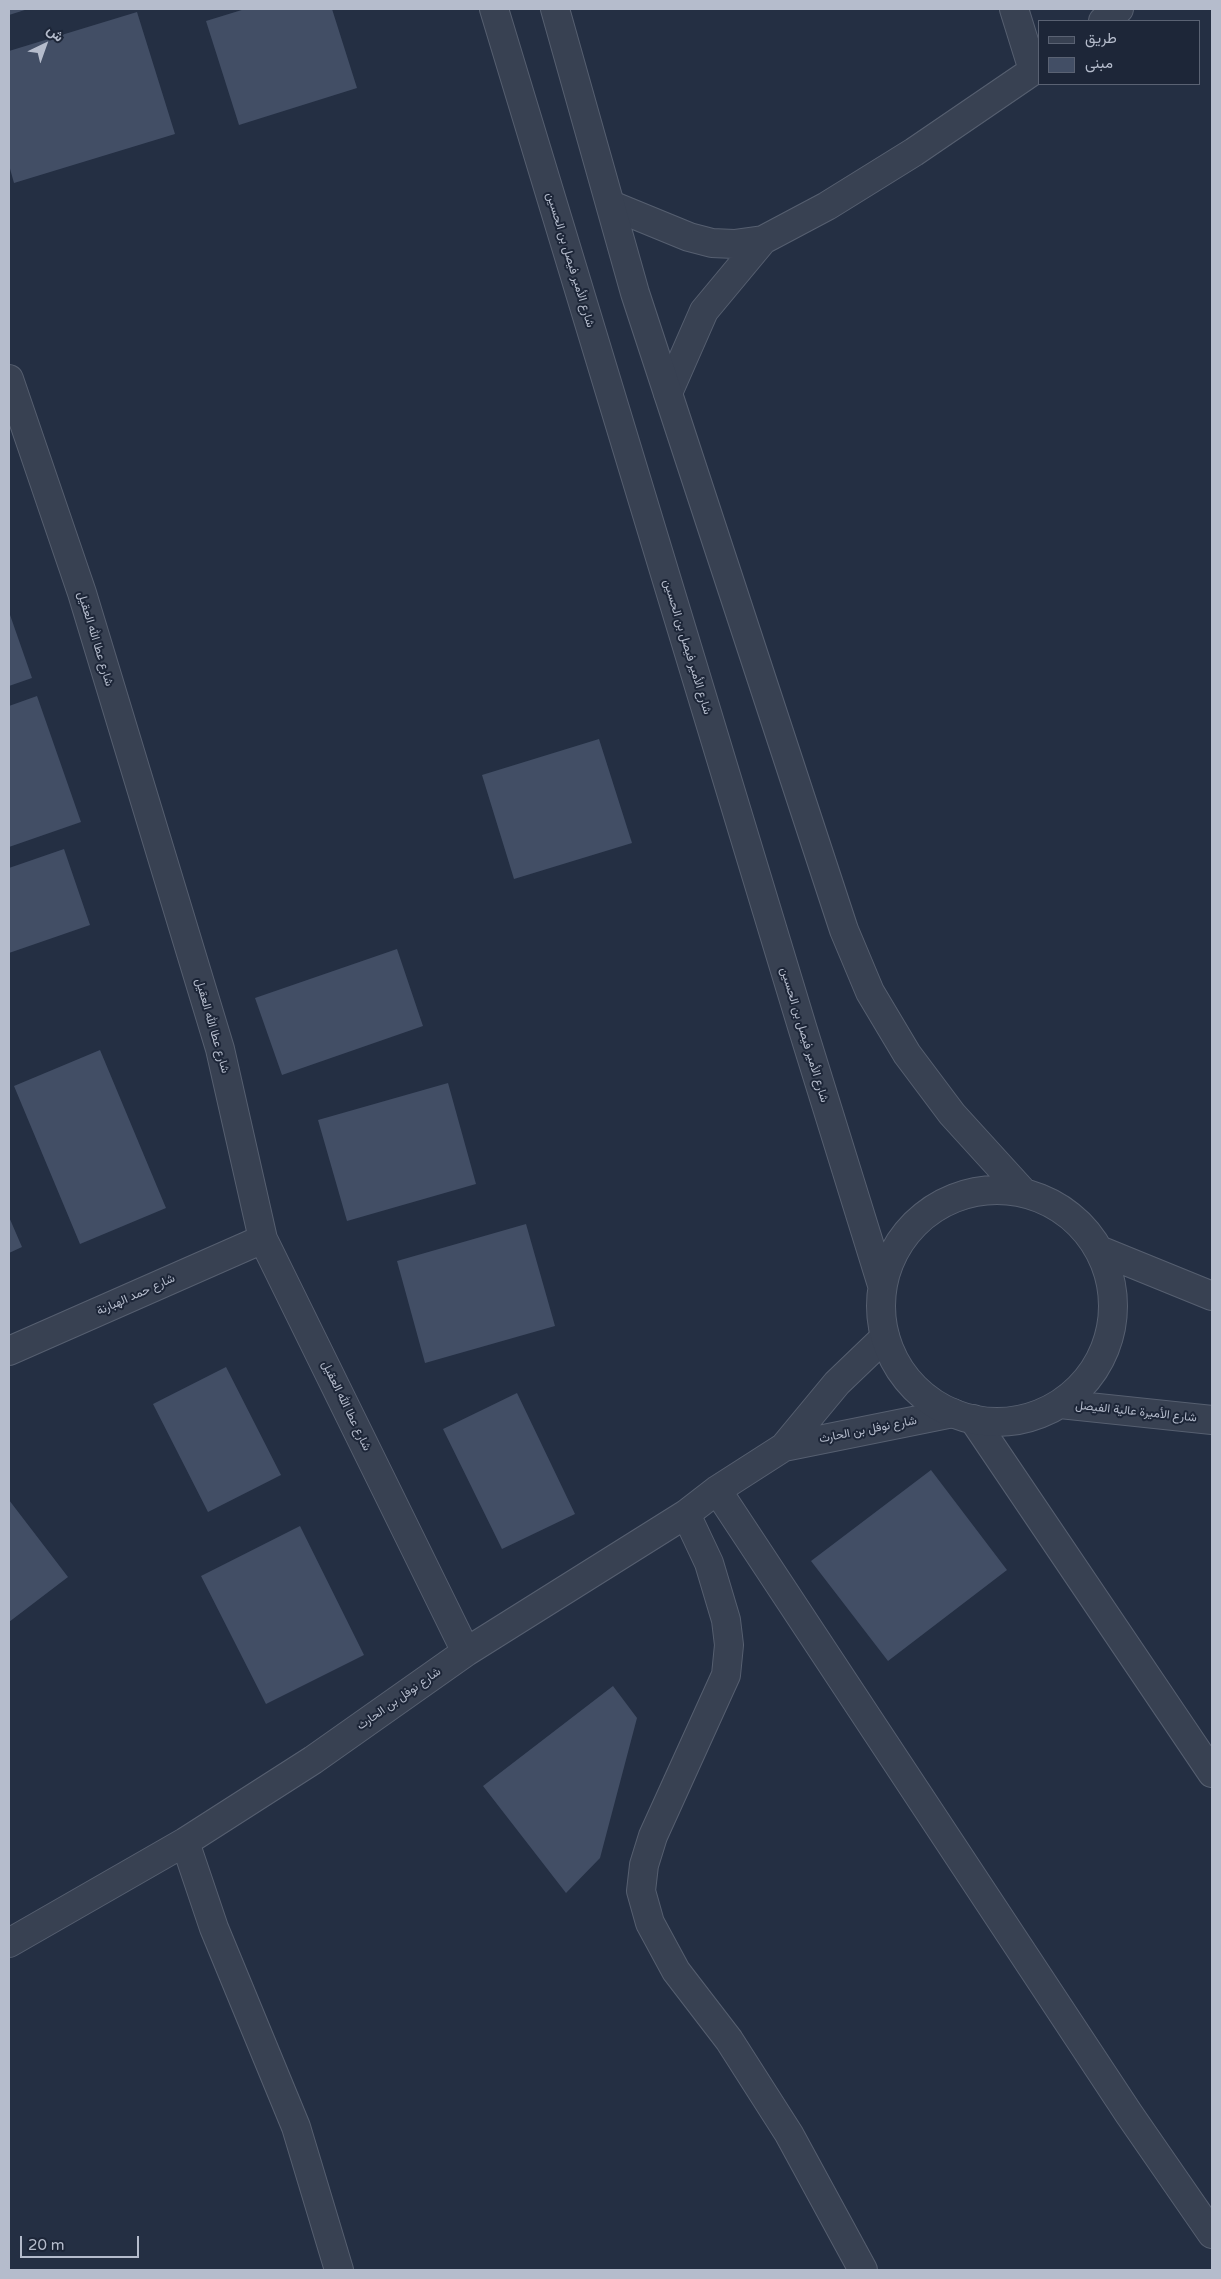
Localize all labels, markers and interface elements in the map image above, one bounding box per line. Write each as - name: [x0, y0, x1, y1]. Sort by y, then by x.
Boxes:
- north arrow: [20, 20, 70, 70]
- legend: [1038, 20, 1201, 85]
- text: ش: [43, 22, 67, 45]
- text: طريق: [1085, 29, 1117, 47]
- text: مبنى: [1085, 54, 1113, 72]
- street label: شارع الأمير فيصل بن الحسين: [543, 191, 597, 329]
- street label: شارع الأمير فيصل بن الحسين: [660, 578, 714, 716]
- street label: شارع عطا الله العقيل: [74, 590, 116, 688]
- street label: شارع الأمير فيصل بن الحسين: [777, 966, 831, 1104]
- street label: شارع عطا الله العقيل: [192, 977, 232, 1075]
- street label: شارع حمد الهبارنة: [95, 1271, 177, 1319]
- street label: شارع عطا الله العقيل: [318, 1359, 374, 1453]
- street label: شارع الأميرة عالية الفيصل: [1075, 1398, 1197, 1426]
- street label: شارع نوفل بن الحارث: [818, 1413, 918, 1447]
- street label: شارع نوفل بن الحارث: [354, 1665, 444, 1733]
- scale bar: [22, 2226, 141, 2258]
- text: 20 m: [28, 2236, 65, 2254]

